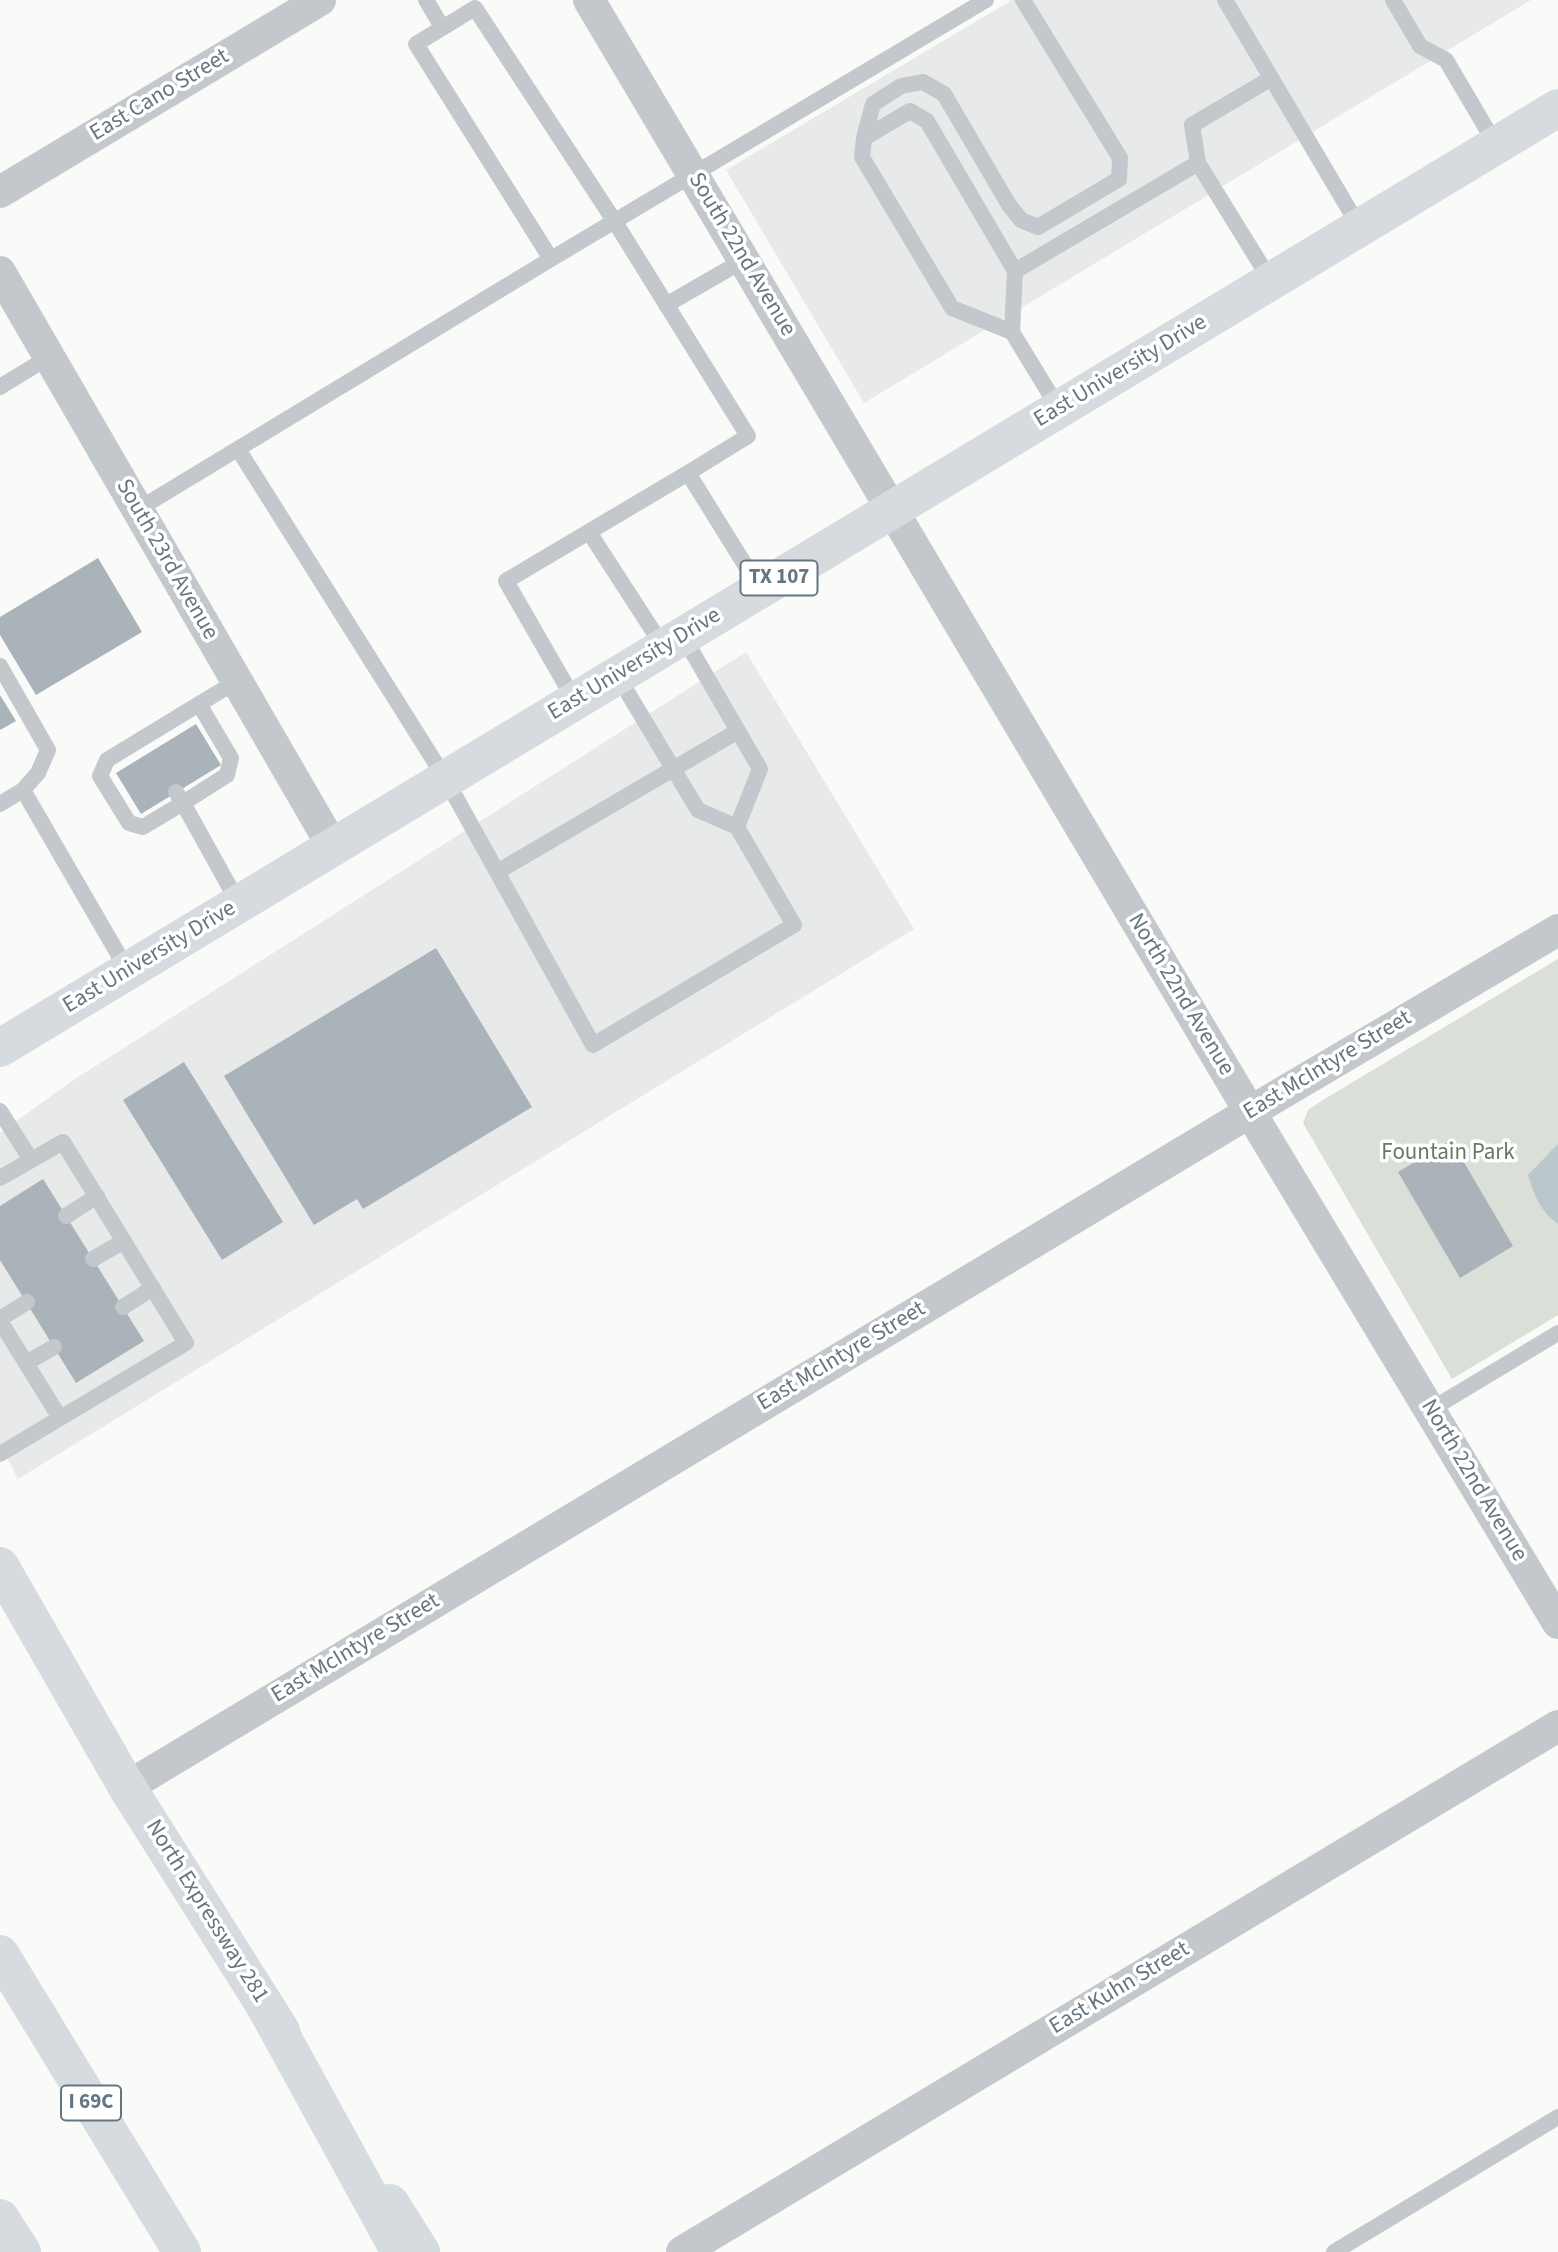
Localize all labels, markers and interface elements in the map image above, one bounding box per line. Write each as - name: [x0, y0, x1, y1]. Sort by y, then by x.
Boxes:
- street label: East Cano Street: [85, 44, 235, 148]
- street label: South 22nd Avenue: [681, 168, 801, 342]
- street label: East University Drive: [1030, 310, 1212, 434]
- street label: South 23rd Avenue: [109, 475, 223, 645]
- road number: TX 107: [740, 560, 818, 596]
- street label: East University Drive: [544, 603, 726, 727]
- street label: East University Drive: [59, 896, 241, 1020]
- street label: North 22nd Avenue: [1121, 909, 1239, 1081]
- street label: East McIntyre Street: [1239, 1005, 1417, 1127]
- park label: Fountain Park: [1381, 1140, 1515, 1168]
- street label: East McIntyre Street: [753, 1296, 931, 1418]
- street label: North 22nd Avenue: [1414, 1395, 1532, 1567]
- street label: East McIntyre Street: [267, 1588, 445, 1710]
- street label: North Expressway 281: [138, 1815, 274, 2009]
- street label: East Kuhn Street: [1045, 1936, 1195, 2042]
- road number: I 69C: [61, 2086, 121, 2120]

